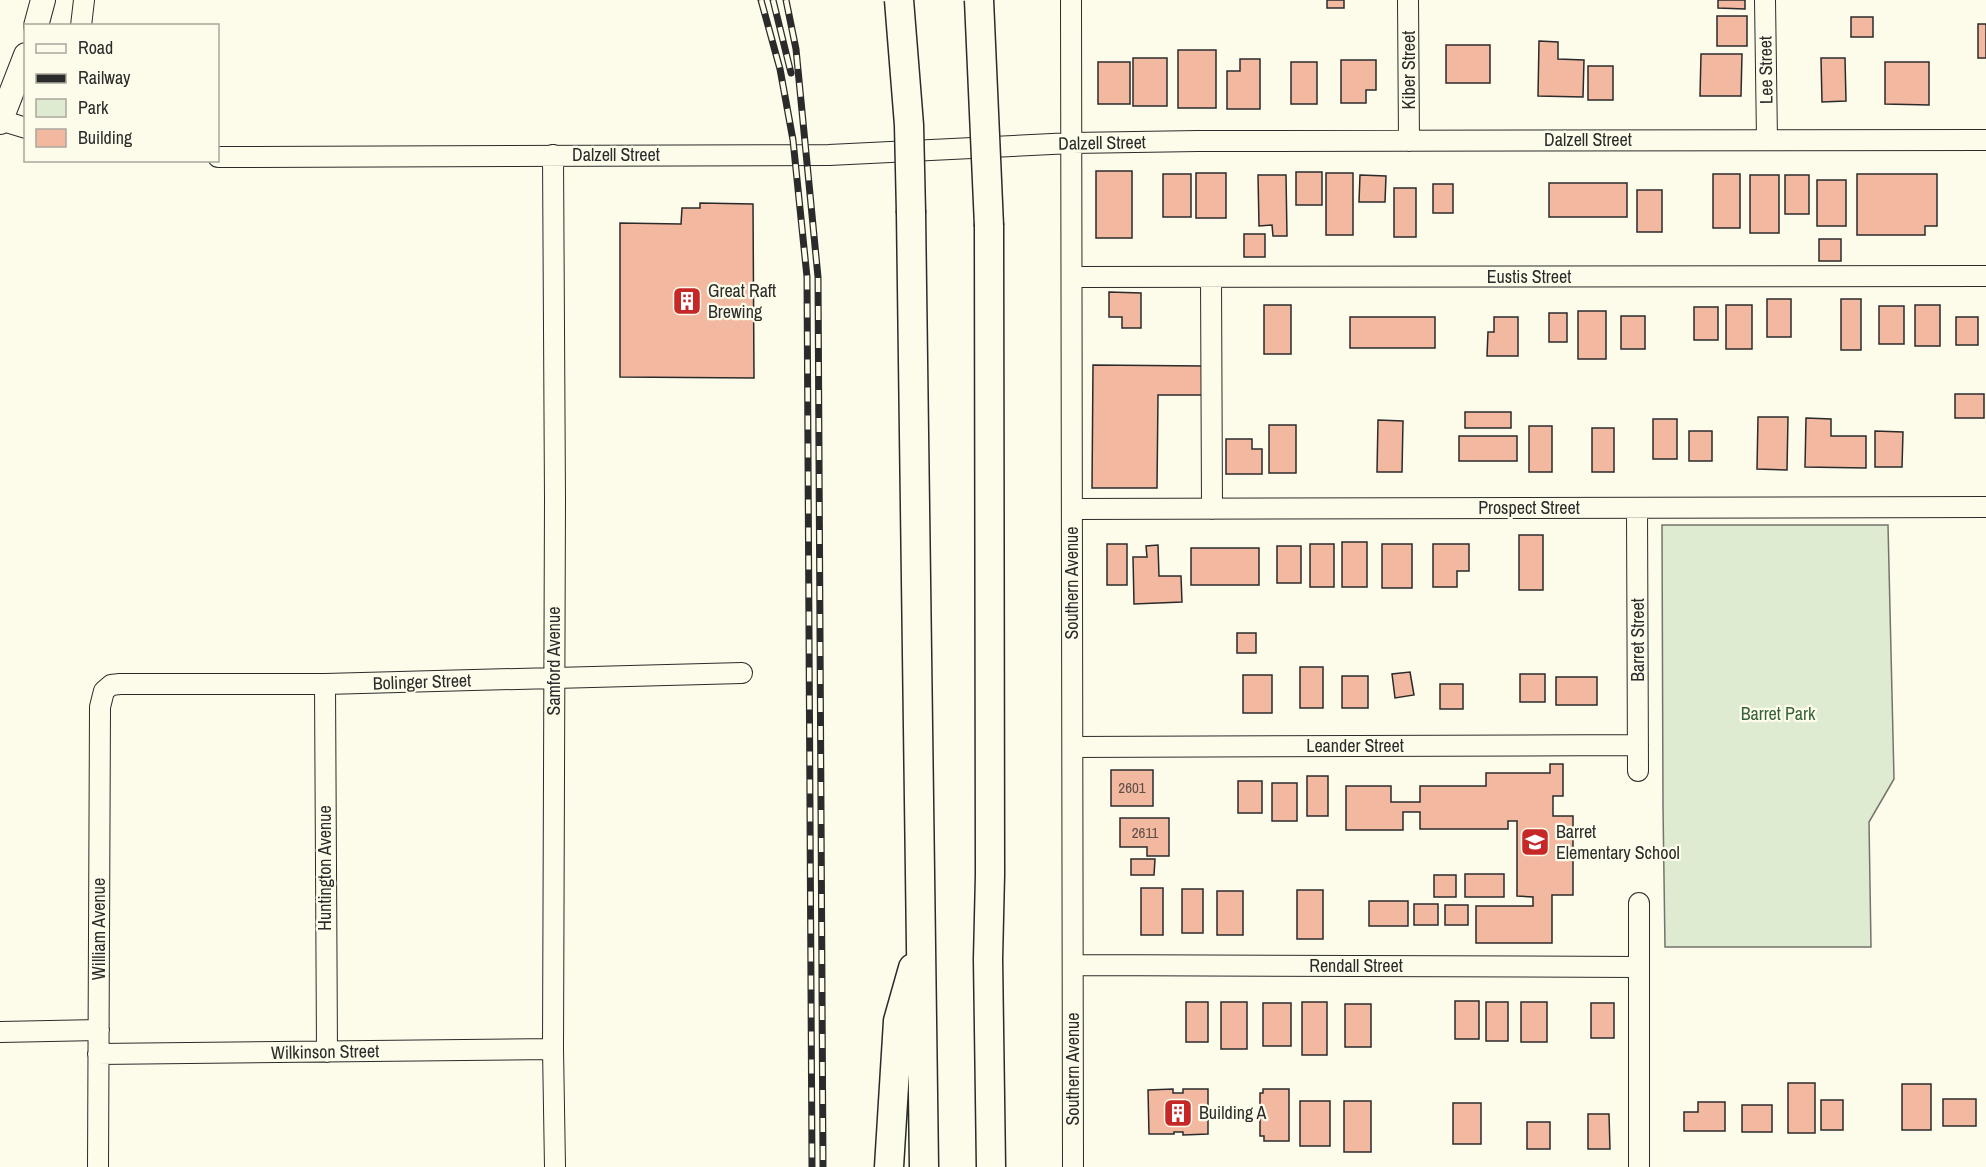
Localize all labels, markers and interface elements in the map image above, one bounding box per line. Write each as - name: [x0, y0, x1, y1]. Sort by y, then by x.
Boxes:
- legend: [24, 24, 219, 162]
- street label: Kiber Street: [1396, 31, 1421, 109]
- text: Road: [78, 35, 113, 60]
- street label: Lee Street: [1752, 36, 1779, 104]
- text: Railway: [78, 65, 131, 90]
- text: Park: [78, 95, 109, 120]
- text: Building: [78, 125, 133, 150]
- street label: Dalzell Street: [1544, 127, 1632, 152]
- street label: Dalzell Street: [1058, 129, 1146, 156]
- street label: Dalzell Street: [572, 142, 660, 167]
- street label: Eustis Street: [1487, 264, 1571, 289]
- place label: Great Raft Brewing: [708, 278, 776, 324]
- building icon: Great Raft Brewing: [671, 285, 703, 317]
- street label: Prospect Street: [1478, 495, 1580, 520]
- street label: Southern Avenue: [1059, 526, 1084, 640]
- street label: Barret Street: [1625, 598, 1650, 682]
- street label: Samford Avenue: [541, 607, 566, 715]
- street label: Bolinger Street: [372, 667, 472, 696]
- park label: Barret Park: [1741, 701, 1816, 726]
- street label: Leander Street: [1306, 733, 1404, 758]
- house number: 2601: [1118, 777, 1146, 798]
- street label: Huntington Avenue: [312, 805, 337, 931]
- place label: Barret Elementary School: [1556, 819, 1680, 865]
- house number: 2611: [1132, 822, 1158, 843]
- school or university icon: Barret Elementary School: [1519, 826, 1551, 858]
- street label: William Avenue: [86, 878, 111, 980]
- street label: Rendall Street: [1309, 953, 1403, 978]
- street label: Southern Avenue: [1060, 1012, 1085, 1126]
- street label: Wilkinson Street: [271, 1038, 379, 1065]
- building icon: Building A: [1162, 1097, 1194, 1129]
- place label: Building A: [1199, 1100, 1266, 1125]

